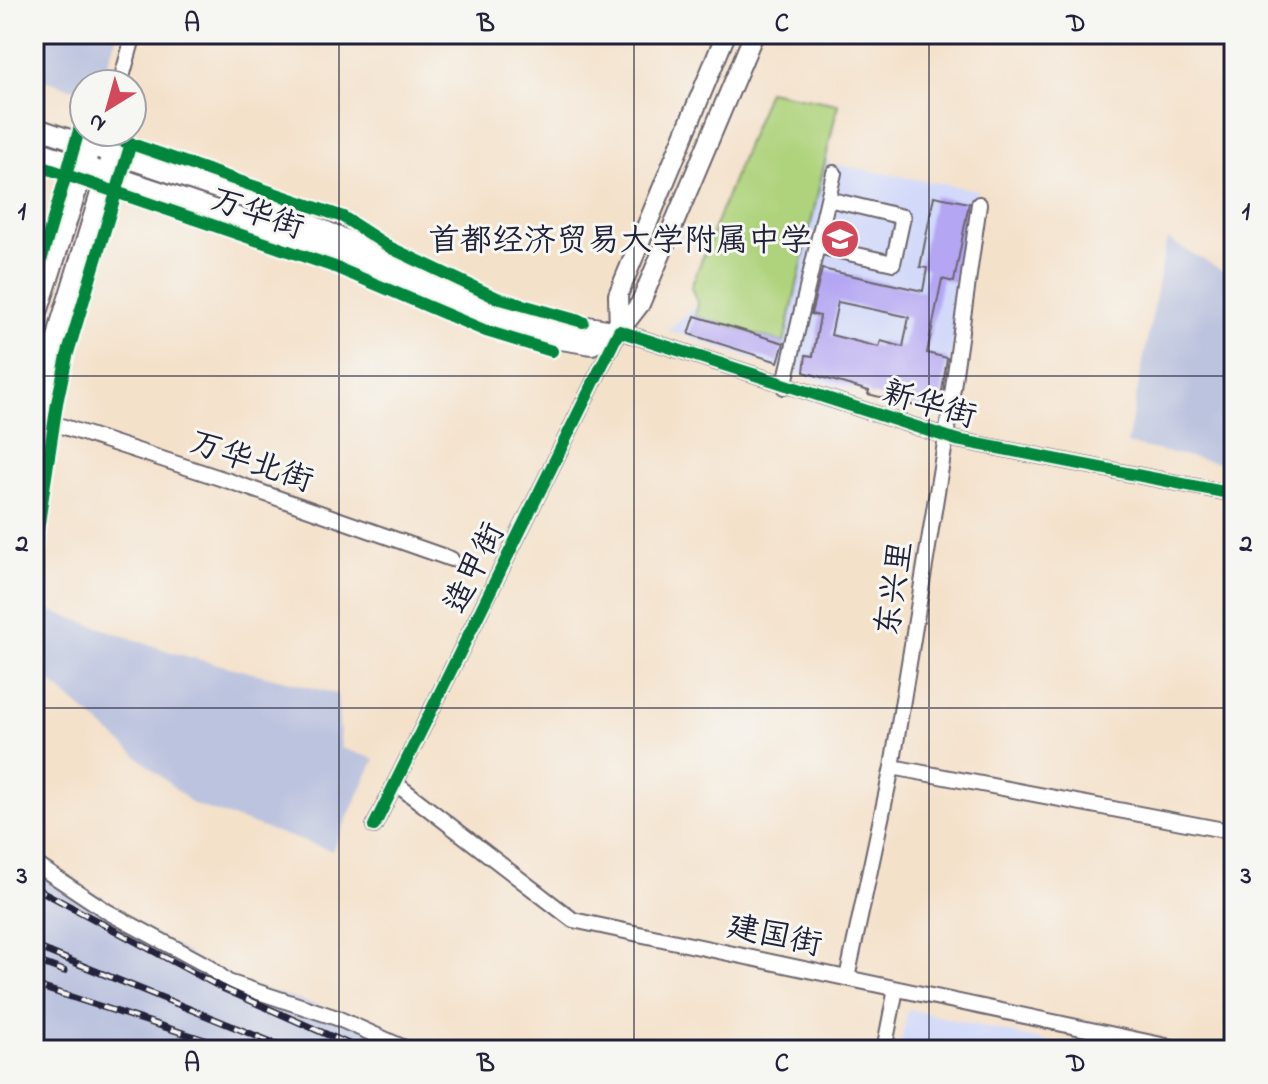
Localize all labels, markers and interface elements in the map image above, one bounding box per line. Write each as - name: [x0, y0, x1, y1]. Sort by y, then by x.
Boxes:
- text: A: [184, 6, 200, 44]
- text: B: [476, 6, 495, 44]
- text: C: [775, 6, 789, 44]
- text: D: [1065, 6, 1086, 44]
- north arrow: [68, 68, 148, 148]
- text: N: [82, 104, 113, 139]
- street label: 万华街: [204, 177, 310, 253]
- text: 1: [18, 194, 27, 232]
- text: 1: [1242, 194, 1251, 232]
- school or university icon: 首都经济贸易大学附属中学: [819, 218, 861, 260]
- place label: 首都经济贸易大学附属中学: [428, 219, 812, 266]
- street label: 新华街: [876, 371, 982, 442]
- street label: 万华北街: [183, 420, 319, 506]
- street label: 造甲街: [434, 515, 518, 622]
- text: 2: [15, 526, 29, 564]
- text: 2: [1239, 526, 1253, 564]
- street label: 东兴里: [866, 537, 927, 640]
- text: 3: [16, 858, 28, 896]
- text: 3: [1240, 858, 1252, 896]
- street label: 建国街: [722, 904, 826, 970]
- text: A: [184, 1046, 200, 1084]
- text: B: [476, 1046, 495, 1084]
- text: C: [775, 1046, 789, 1084]
- text: D: [1065, 1046, 1086, 1084]

